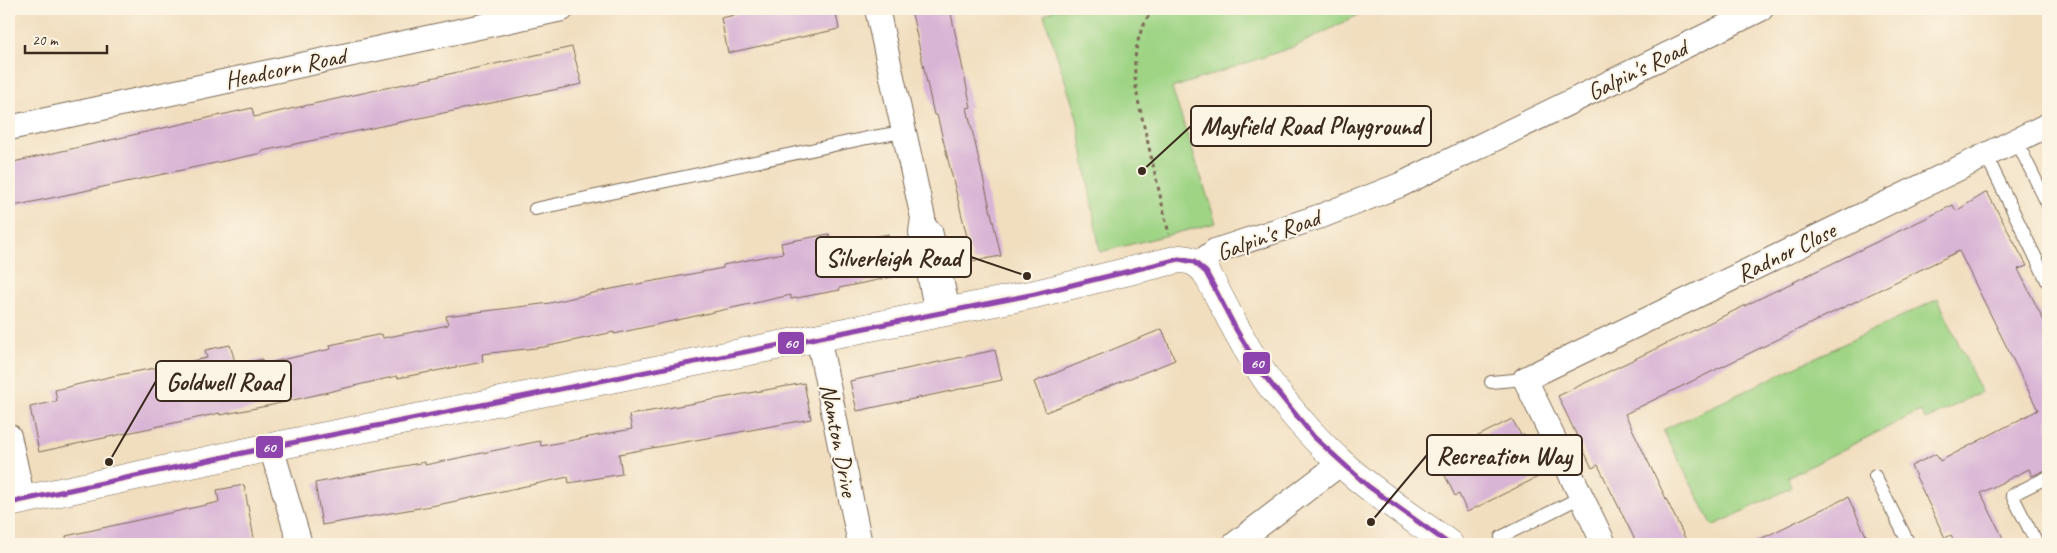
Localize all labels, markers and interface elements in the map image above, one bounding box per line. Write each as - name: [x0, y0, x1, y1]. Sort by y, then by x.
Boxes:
- scale bar: [25, 22, 108, 54]
- text: 20 m: [32, 31, 59, 50]
- street label: Galpin's Road: [1582, 31, 1695, 107]
- street label: Headcorn Road: [222, 40, 352, 95]
- callout: Mayfield Road Playground: [1191, 106, 1431, 146]
- text: Mayfield Road Playground: [1201, 110, 1425, 142]
- street label: Galpin's Road: [1212, 201, 1327, 267]
- street label: Radnor Close: [1732, 214, 1842, 289]
- callout: Silverleigh Road: [816, 237, 971, 277]
- text: Silverleigh Road: [825, 242, 965, 274]
- line badge: 60: [777, 331, 805, 355]
- text: 60: [785, 335, 799, 352]
- line badge: 60: [1242, 351, 1271, 375]
- text: 60: [1251, 355, 1265, 372]
- callout: Goldwell Road: [156, 361, 291, 401]
- text: Goldwell Road: [166, 366, 286, 398]
- street label: Namton Drive: [813, 381, 865, 501]
- line badge: 60: [255, 435, 284, 459]
- callout: Recreation Way: [1427, 435, 1582, 475]
- text: 60: [263, 439, 277, 456]
- text: Recreation Way: [1436, 440, 1574, 472]

